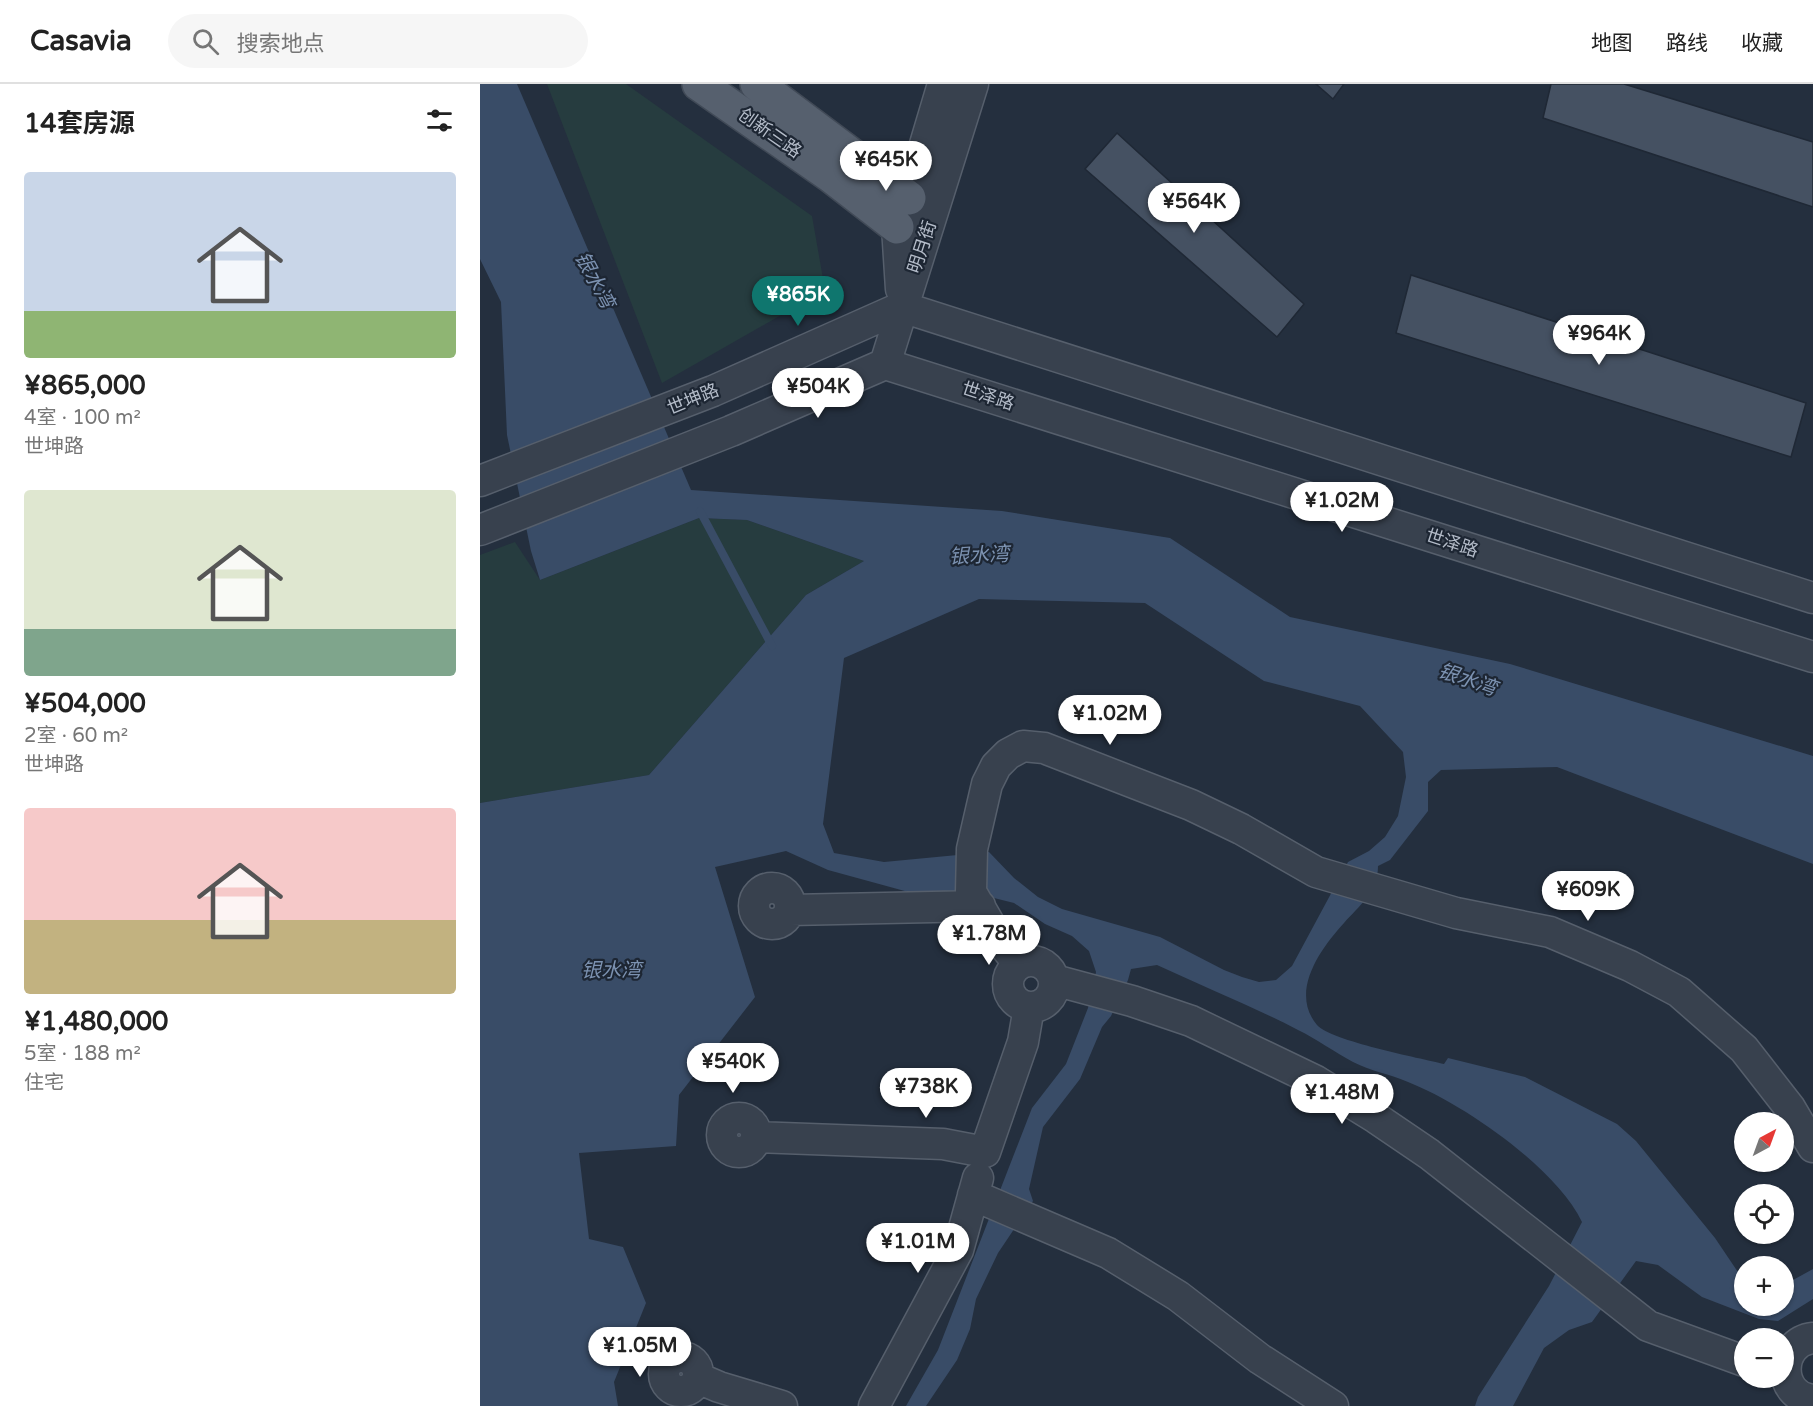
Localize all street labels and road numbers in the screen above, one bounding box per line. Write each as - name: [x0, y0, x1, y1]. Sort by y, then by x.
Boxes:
- street label: 创新三路: [734, 103, 806, 163]
- street label: 明月街: [903, 218, 941, 276]
- street label: 世泽路: [959, 377, 1017, 415]
- street label: 世坤路: [664, 379, 722, 419]
- street label: 世泽路: [1423, 524, 1481, 562]

